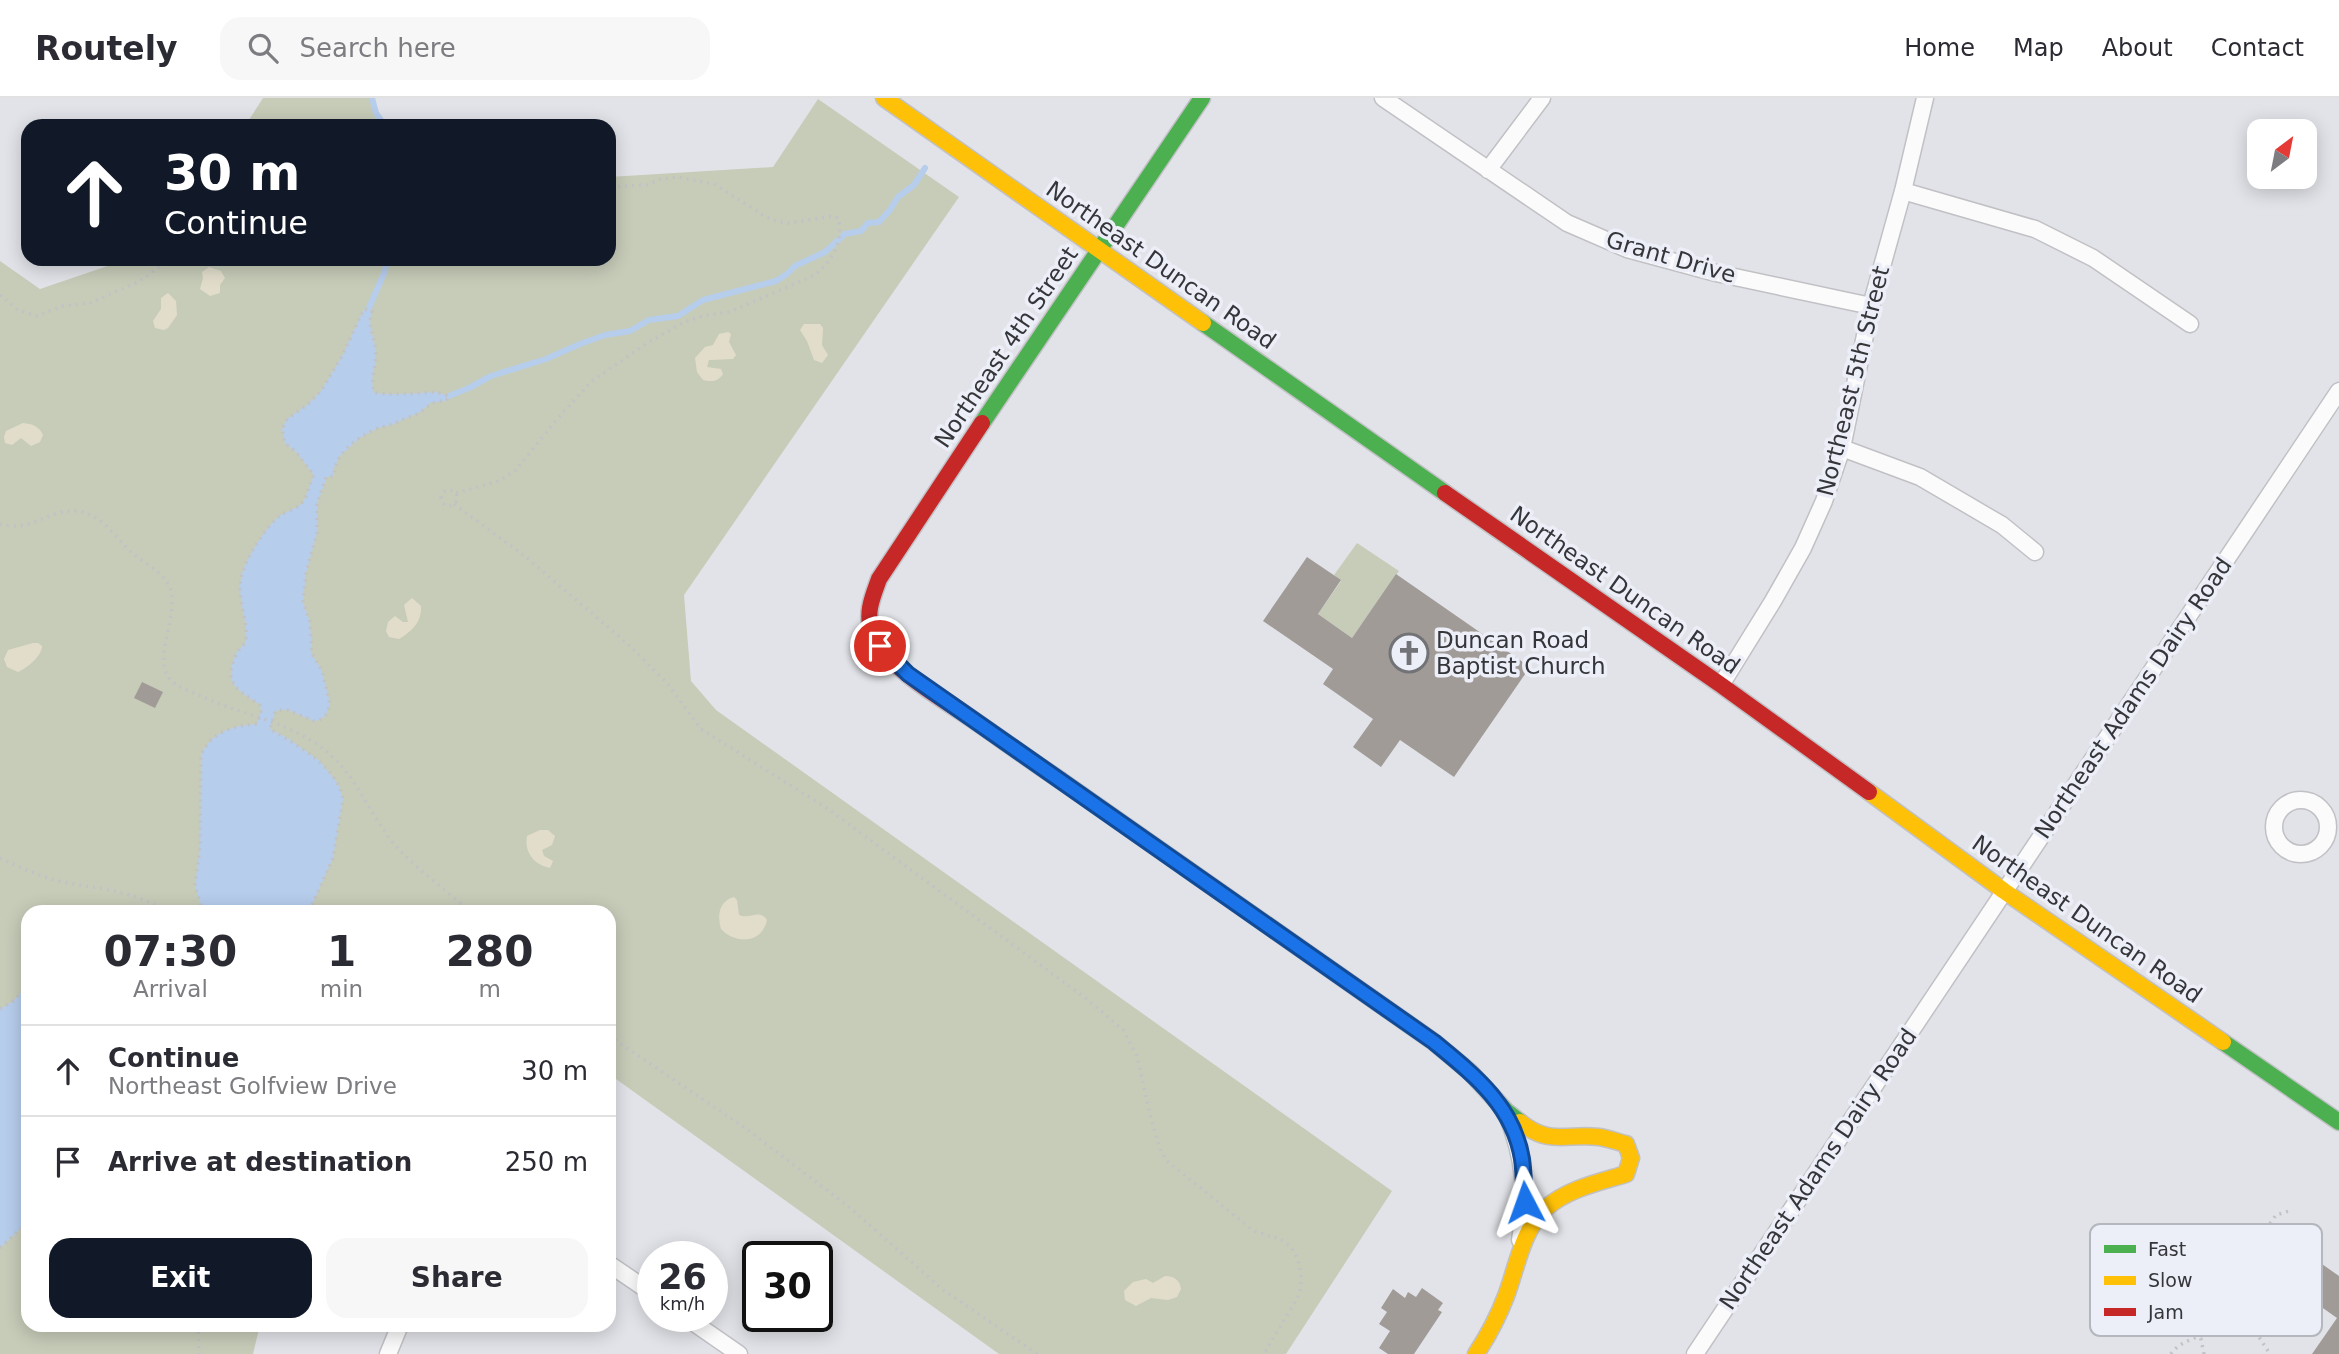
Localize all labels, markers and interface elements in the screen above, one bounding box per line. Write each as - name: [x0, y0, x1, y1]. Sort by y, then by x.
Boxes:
- search box: [220, 17, 710, 80]
- text: Routely: [35, 29, 178, 68]
- icon: search: [244, 29, 282, 67]
- text: Search here: [300, 33, 456, 63]
- text: Home: [1904, 34, 1975, 62]
- text: Map: [2013, 34, 2064, 62]
- text: About: [2102, 34, 2173, 62]
- text: Contact: [2211, 34, 2304, 62]
- north arrow: [2247, 119, 2317, 189]
- map controls: [2247, 119, 2317, 189]
- text: 30 m: [164, 145, 300, 202]
- icon: ahead: [49, 147, 140, 238]
- street label: Northeast Duncan Road: [1041, 176, 1281, 354]
- text: Continue: [164, 204, 308, 242]
- street label: Grant Drive: [1603, 226, 1739, 288]
- street label: Northeast 4th Street: [929, 242, 1083, 452]
- street label: Northeast 5th Street: [1812, 263, 1894, 499]
- street label: Northeast Duncan Road: [1505, 501, 1745, 679]
- street label: Northeast Adams Dairy Road: [2029, 553, 2237, 843]
- pin: [850, 616, 910, 676]
- icon: arrive: [861, 627, 899, 665]
- place label: Duncan Road Baptist Church: [1436, 627, 1606, 679]
- church icon: Duncan Road Baptist Church: [1388, 632, 1430, 674]
- street label: Northeast Duncan Road: [1967, 830, 2207, 1008]
- text: 07:30: [104, 927, 237, 976]
- text: 1: [327, 927, 356, 976]
- text: 280: [446, 927, 533, 976]
- text: Arrival: [133, 976, 208, 1002]
- text: min: [320, 976, 363, 1002]
- text: m: [478, 976, 501, 1002]
- street label: Northeast Adams Dairy Road: [1714, 1024, 1922, 1314]
- text: Continue: [108, 1043, 239, 1073]
- icon: ahead: [49, 1052, 87, 1090]
- text: 30 m: [521, 1056, 588, 1086]
- text: Northeast Golfview Drive: [108, 1073, 397, 1099]
- icon: arrive: [49, 1143, 87, 1181]
- text: Arrive at destination: [108, 1147, 412, 1177]
- text: 250 m: [505, 1147, 588, 1177]
- position arrow: [1488, 1165, 1562, 1239]
- legend: [2090, 1224, 2322, 1336]
- button: Exit: [49, 1238, 312, 1318]
- button: Share: [326, 1238, 588, 1318]
- text: Fast: [2148, 1238, 2186, 1260]
- speed limit sign: 30: [742, 1241, 833, 1332]
- text: 26: [658, 1257, 707, 1297]
- text: Slow: [2148, 1269, 2193, 1291]
- text: km/h: [660, 1293, 705, 1314]
- text: Jam: [2147, 1301, 2184, 1323]

